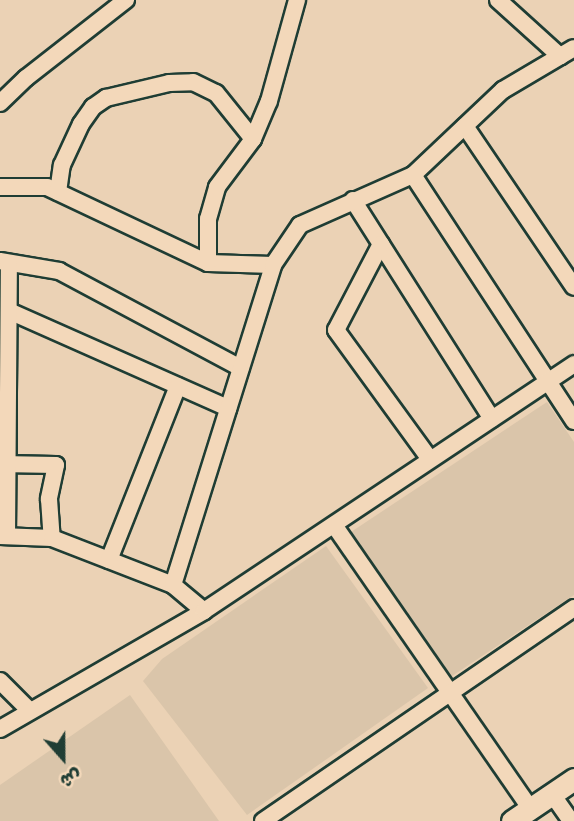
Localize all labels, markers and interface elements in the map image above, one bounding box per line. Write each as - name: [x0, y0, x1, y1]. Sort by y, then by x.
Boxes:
- north arrow: [28, 723, 98, 793]
- text: ش: [56, 762, 85, 794]

